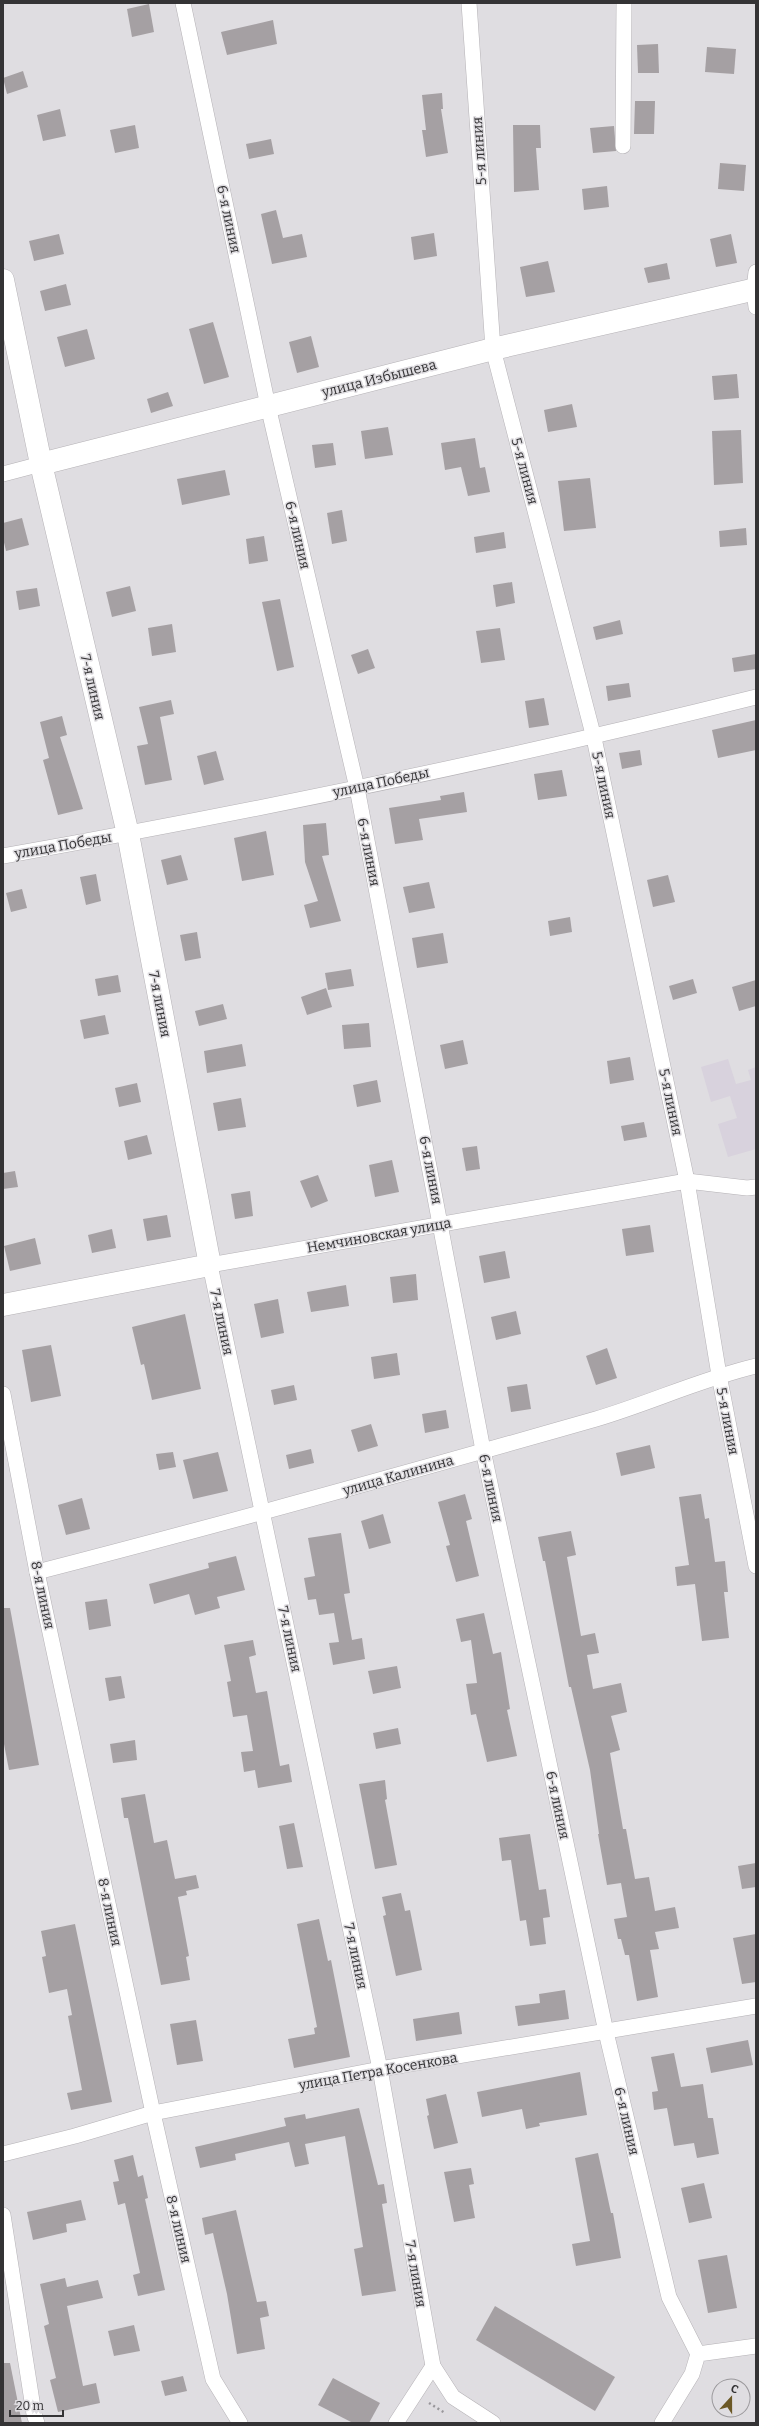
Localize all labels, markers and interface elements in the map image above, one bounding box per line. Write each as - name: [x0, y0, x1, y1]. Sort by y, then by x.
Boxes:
- street label: 5-я линия: [469, 116, 490, 186]
- street label: 6-я линия: [213, 184, 244, 255]
- street label: улица Избышева: [319, 356, 438, 401]
- street label: 5-я линия: [507, 436, 542, 507]
- street label: 6-я линия: [281, 500, 314, 571]
- street label: 7-я линия: [77, 652, 108, 722]
- street label: 5-я линия: [588, 750, 619, 820]
- street label: улица Победы: [330, 764, 431, 801]
- street label: 6-я линия: [354, 817, 383, 888]
- street label: улица Победы: [12, 829, 113, 863]
- street label: 7-я линия: [145, 969, 174, 1039]
- street label: 5-я линия: [655, 1067, 686, 1137]
- street label: 6-я линия: [416, 1135, 445, 1206]
- street label: Немчиновская улица: [306, 1214, 453, 1257]
- street label: 7-я линия: [206, 1287, 237, 1357]
- street label: 5-я линия: [713, 1386, 742, 1456]
- street label: улица Калинина: [340, 1451, 456, 1500]
- street label: 6-я линия: [475, 1453, 506, 1524]
- street label: 8-я линия: [27, 1560, 58, 1631]
- street label: 7-я линия: [274, 1604, 305, 1674]
- street label: 6-я линия: [542, 1770, 573, 1841]
- street label: 8-я линия: [94, 1877, 125, 1948]
- street label: 7-я линия: [340, 1921, 371, 1991]
- street label: улица Петра Косенкова: [296, 2049, 459, 2094]
- street label: 6-я линия: [610, 2086, 643, 2157]
- street label: 8-я линия: [162, 2194, 195, 2265]
- street label: 7-я линия: [401, 2240, 430, 2309]
- north arrow: [711, 2378, 751, 2418]
- text: С: [729, 2382, 740, 2396]
- scale bar: [10, 2392, 63, 2418]
- text: 20 m: [16, 2399, 45, 2413]

